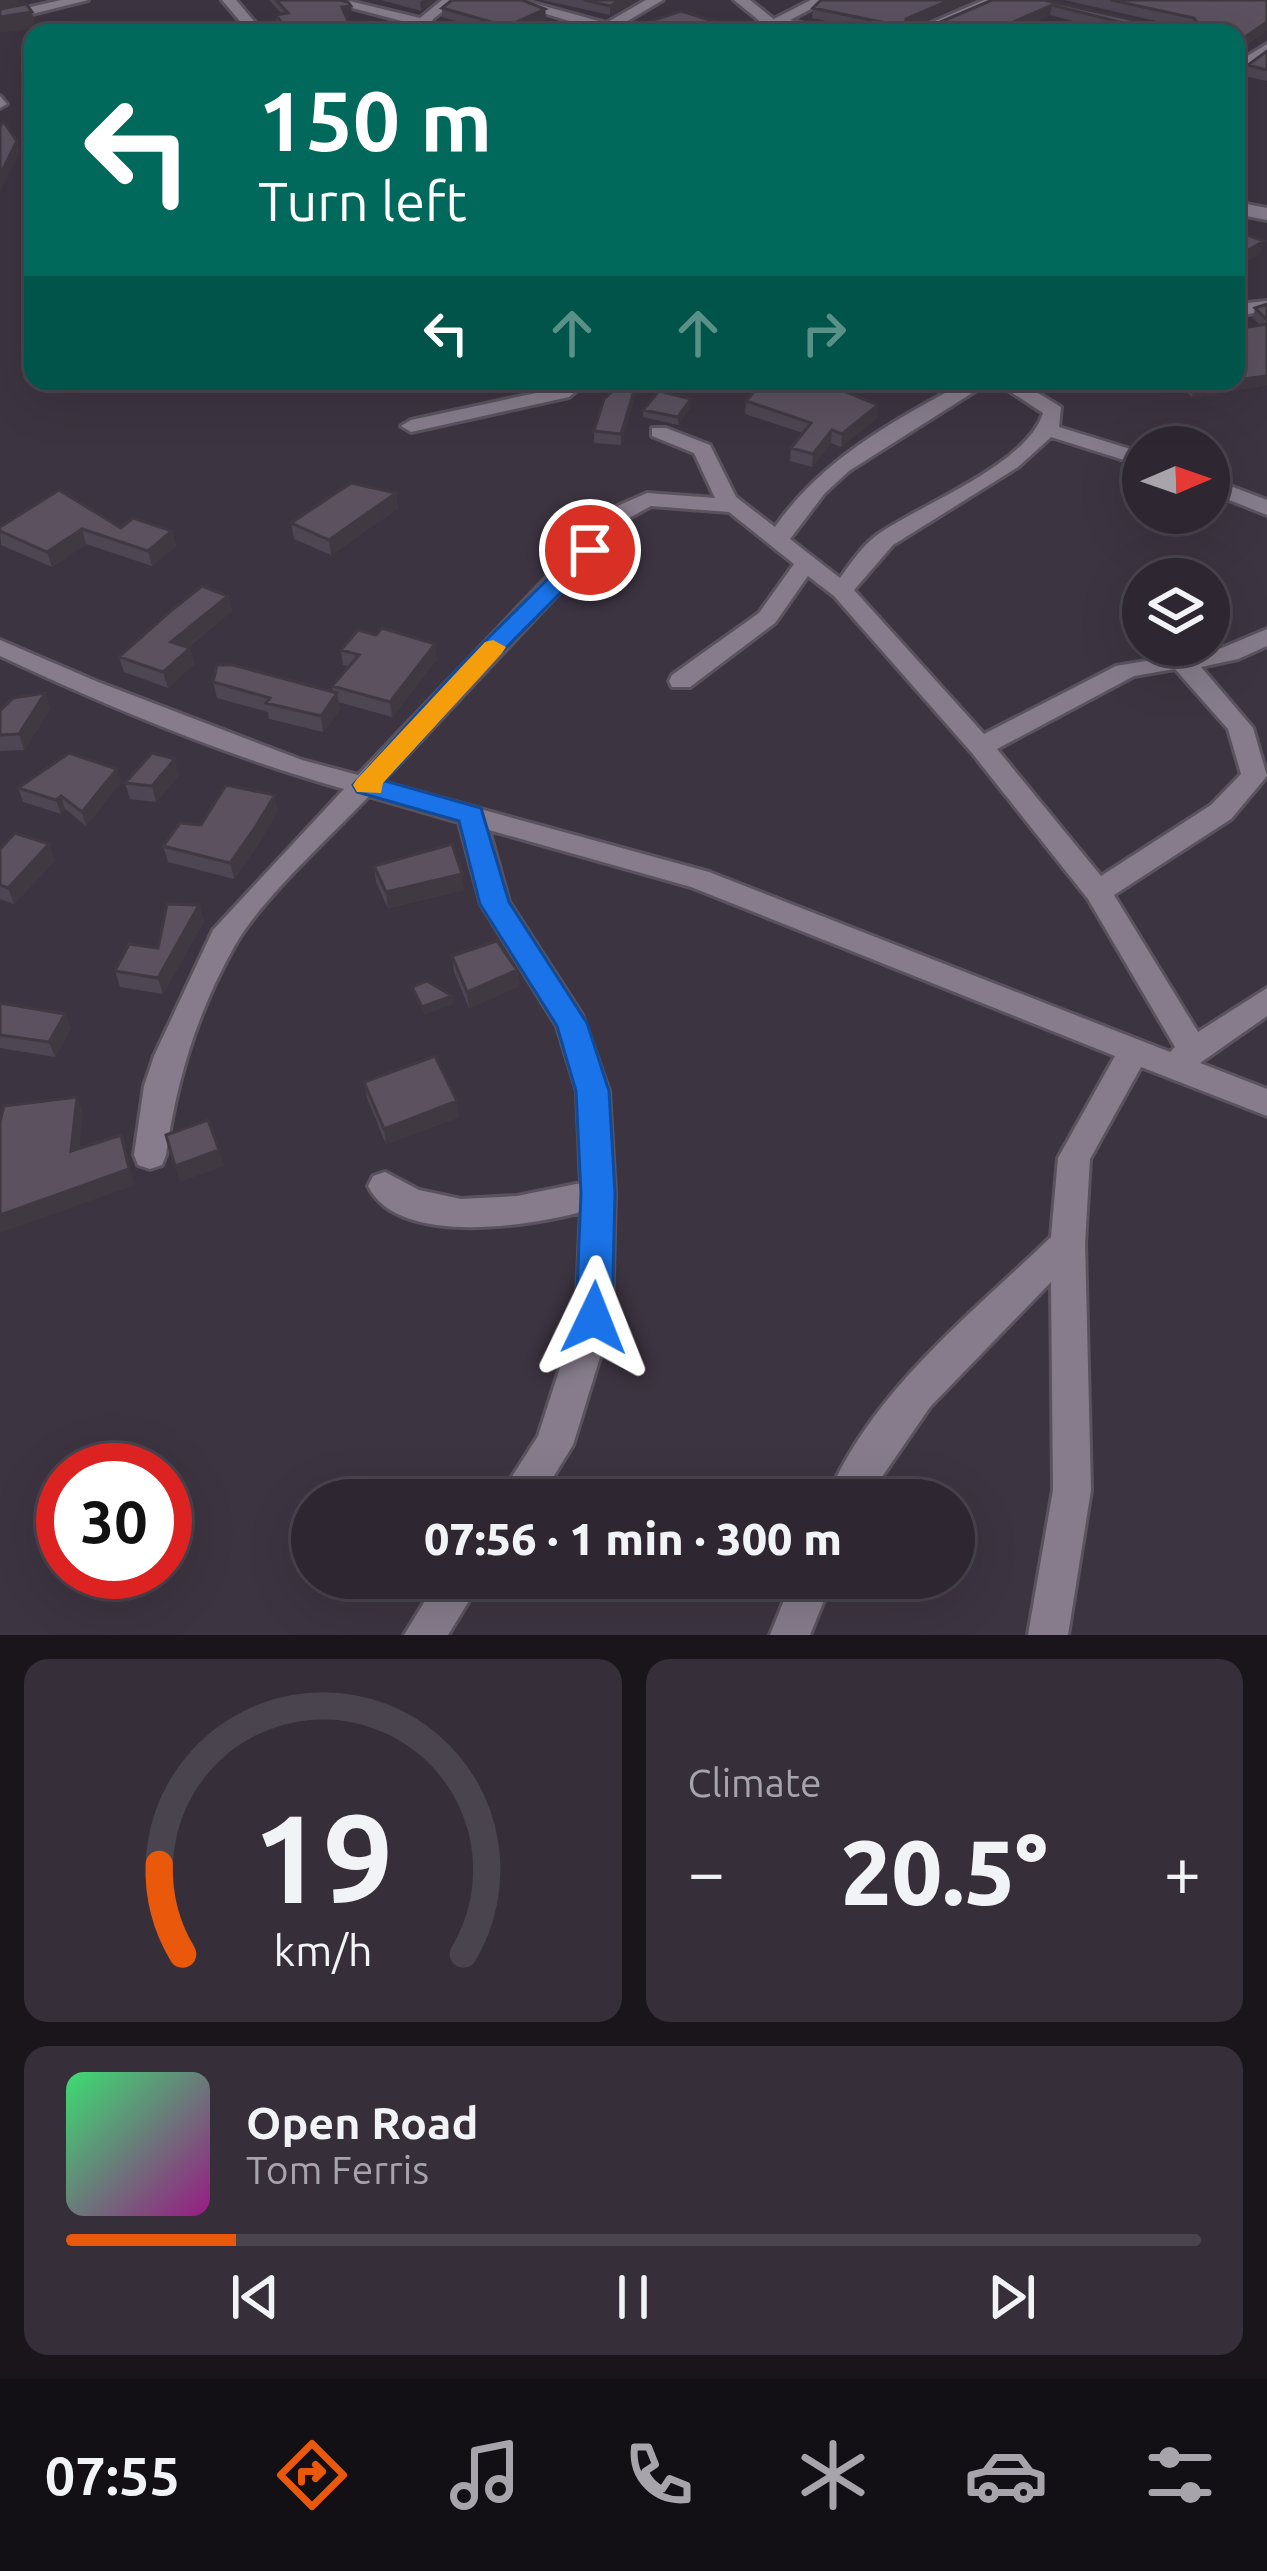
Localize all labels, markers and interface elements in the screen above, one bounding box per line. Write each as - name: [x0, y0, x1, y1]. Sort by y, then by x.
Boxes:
- icon: left: [60, 72, 216, 228]
- text: 150 m: [258, 73, 492, 167]
- text: Turn left: [258, 171, 467, 231]
- icon: left: [413, 300, 479, 366]
- icon: ahead: [539, 300, 605, 366]
- icon: ahead: [665, 300, 731, 366]
- icon: right: [791, 300, 857, 366]
- north arrow: [1122, 426, 1230, 534]
- map controls: [1122, 426, 1230, 666]
- pin: [539, 499, 641, 601]
- icon: arrive: [557, 517, 623, 583]
- button: layers: [1122, 558, 1230, 666]
- position arrow: [531, 1255, 657, 1381]
- speed limit sign: 30: [36, 1443, 192, 1599]
- text: 07:56 · 1 min · 300 m: [424, 1513, 842, 1564]
- text: Climate: [688, 1761, 822, 1804]
- text: 19: [252, 1787, 393, 1927]
- text: 20.5°: [841, 1821, 1048, 1922]
- text: −: [688, 1834, 725, 1908]
- text: +: [1164, 1834, 1201, 1908]
- text: km/h: [273, 1925, 372, 1973]
- text: Open Road: [246, 2097, 478, 2148]
- text: Tom Ferris: [246, 2148, 429, 2191]
- icon: previous: [222, 2264, 288, 2330]
- icon: pause: [600, 2264, 666, 2330]
- icon: next: [979, 2264, 1045, 2330]
- icon: directions: [270, 2433, 354, 2517]
- icon: music: [443, 2433, 527, 2517]
- icon: phone: [617, 2433, 701, 2517]
- icon: climate: [791, 2433, 875, 2517]
- icon: car: [964, 2433, 1048, 2517]
- icon: filters: [1138, 2433, 1222, 2517]
- text: 07:55: [45, 2445, 180, 2505]

